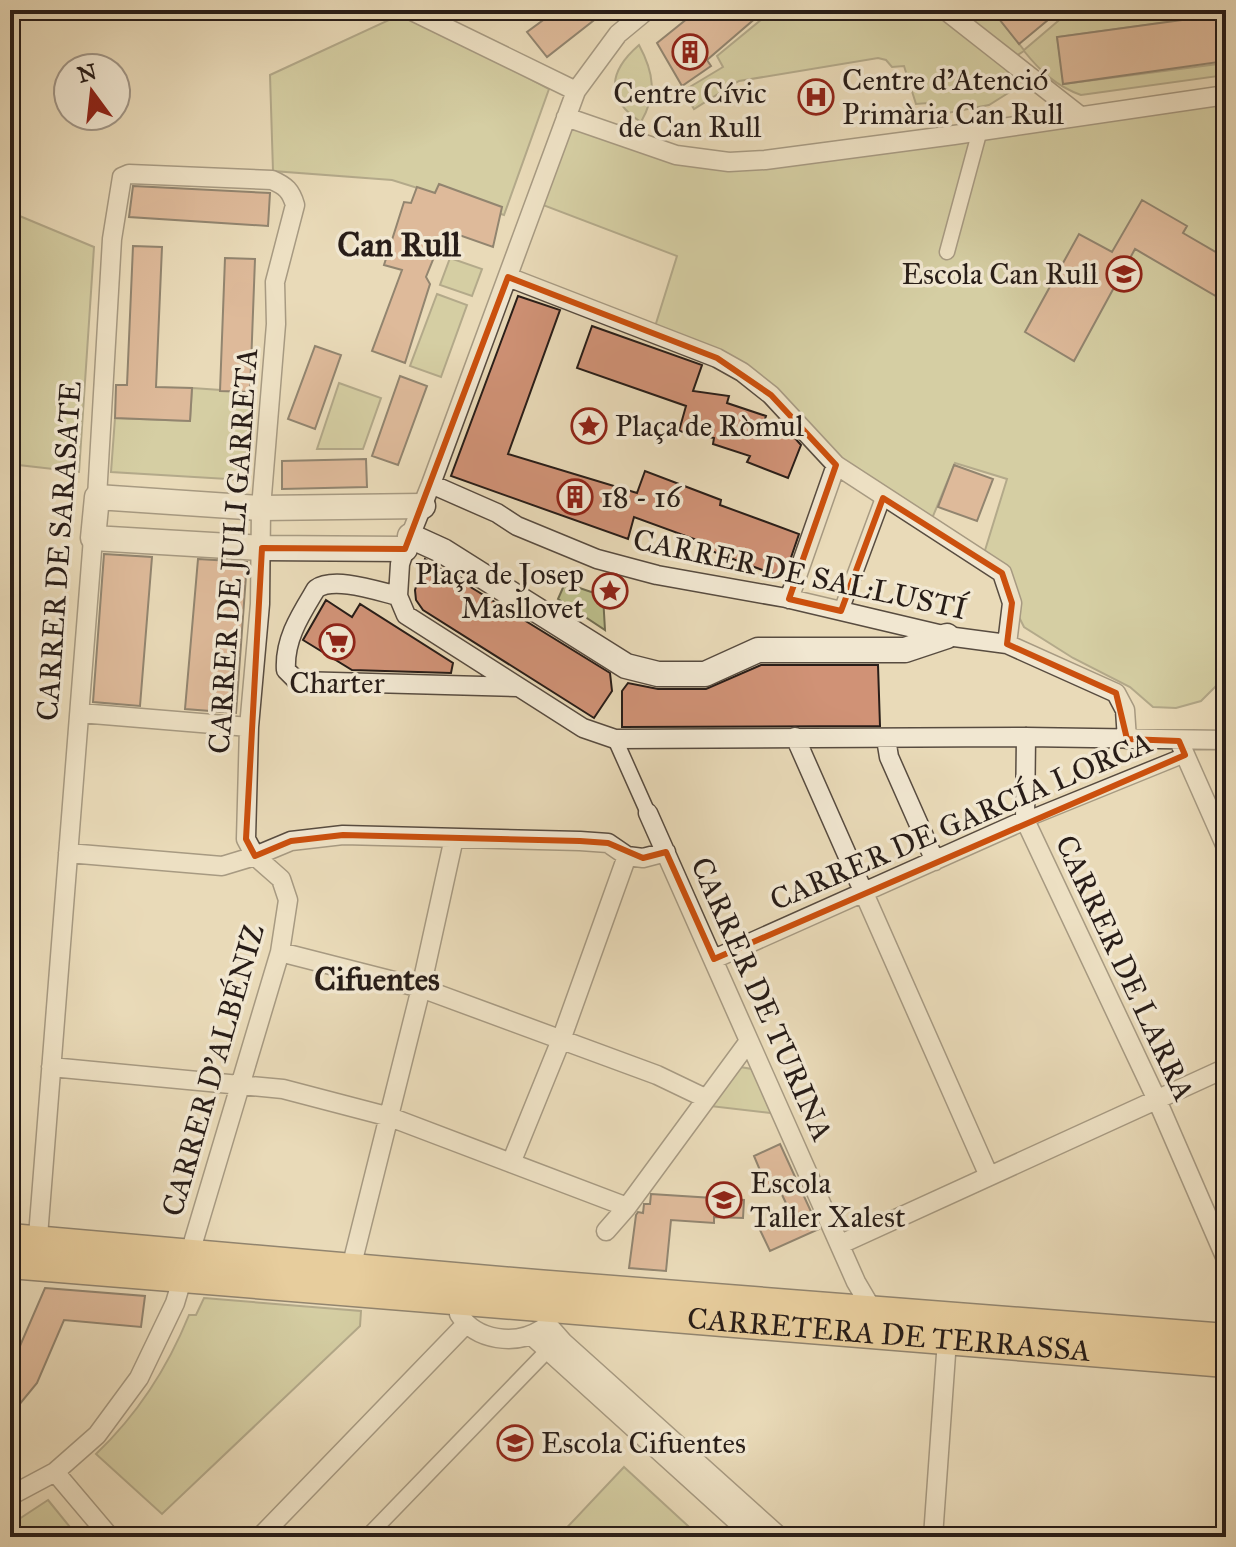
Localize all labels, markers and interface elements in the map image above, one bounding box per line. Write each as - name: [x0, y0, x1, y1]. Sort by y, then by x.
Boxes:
- building icon: Centre Cívic de Can Rull: [671, 33, 709, 71]
- north arrow: [52, 52, 132, 132]
- text: N: [74, 58, 100, 89]
- place label: Centre d'Atenció Primària Can Rull: [842, 62, 1065, 132]
- place label: Centre Cívic de Can Rull: [613, 75, 767, 145]
- hospital icon: Centre d'Atenció Primària Can Rull: [797, 78, 835, 116]
- district label: Can Rull: [337, 224, 461, 265]
- school or university icon: Escola Can Rull: [1105, 255, 1143, 293]
- place label: Escola Can Rull: [902, 256, 1099, 292]
- street label: CARRER DE JULI GARRETA: [201, 347, 265, 755]
- street label: CARRER DE SARASATE: [29, 380, 89, 722]
- place icon: Plaça de Ròmul: [570, 407, 608, 445]
- place label: Plaça de Ròmul: [615, 408, 805, 444]
- building icon: 18 - 16: [556, 478, 594, 516]
- place label: 18 - 16: [601, 479, 683, 515]
- street label: CARRER DE SAL·LUSTÍ: [630, 520, 972, 627]
- place label: Plaça de Josep Masllovet: [415, 556, 584, 626]
- place icon: Plaça de Josep Masllovet: [591, 572, 629, 610]
- supermarket icon: Charter: [318, 623, 356, 661]
- place label: Charter: [289, 665, 385, 701]
- street label: CARRER DE GARCÍA LORCA: [764, 723, 1158, 918]
- street label: CARRER DE LARRA: [1048, 830, 1202, 1106]
- street label: CARRER DE TURINA: [683, 852, 841, 1146]
- street label: CARRER D'ALBÉNIZ: [153, 919, 272, 1220]
- district label: Cifuentes: [314, 960, 440, 999]
- place label: Escola Taller Xalest: [750, 1165, 906, 1235]
- school or university icon: Escola Taller Xalest: [705, 1181, 743, 1219]
- street label: CARRETERA DE TERRASSA: [686, 1300, 1092, 1369]
- school or university icon: Escola Cifuentes: [496, 1424, 534, 1462]
- place label: Escola Cifuentes: [541, 1425, 746, 1461]

